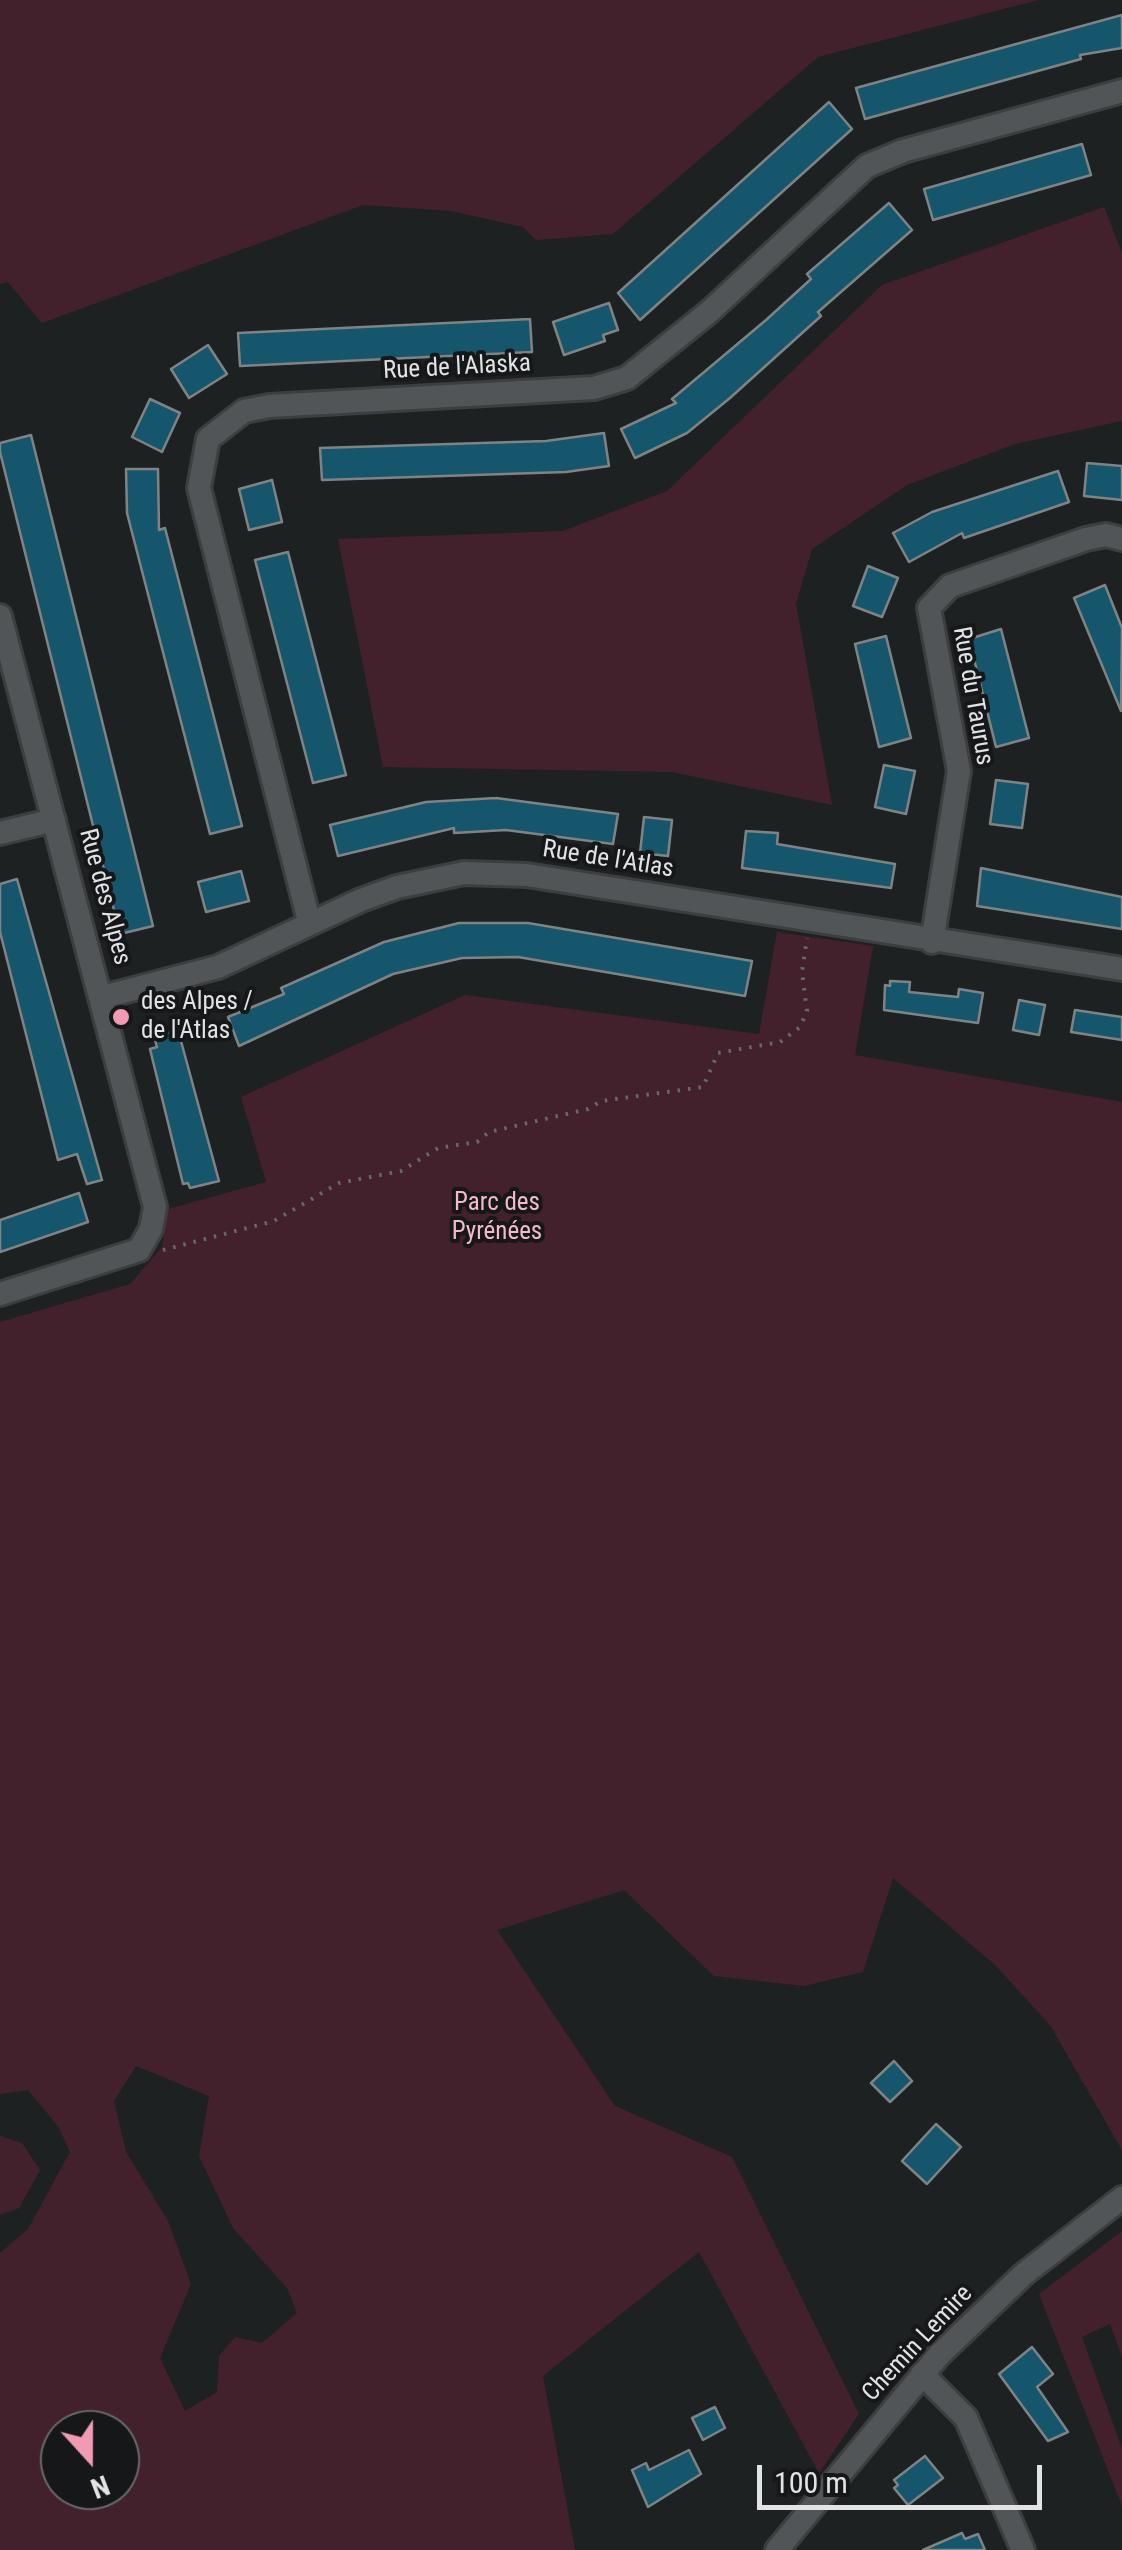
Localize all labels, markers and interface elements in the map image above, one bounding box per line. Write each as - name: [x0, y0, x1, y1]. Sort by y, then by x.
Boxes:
- street label: Rue de l'Alaska: [382, 349, 532, 387]
- street label: Rue du Taurus: [945, 625, 999, 767]
- street label: Rue des Alpes: [71, 826, 137, 968]
- street label: Rue de l'Atlas: [540, 835, 676, 885]
- place label: des Alpes / de l'Atlas: [141, 988, 253, 1047]
- marker: des Alpes / de l'Atlas: [110, 1006, 132, 1028]
- park label: Parc des Pyrénées: [452, 1189, 542, 1248]
- street label: Chemin Lemire: [857, 2280, 979, 2408]
- north arrow: [40, 2410, 140, 2510]
- scale bar: [762, 2445, 1047, 2507]
- text: 100 m: [774, 2465, 848, 2500]
- text: N: [86, 2468, 114, 2505]

